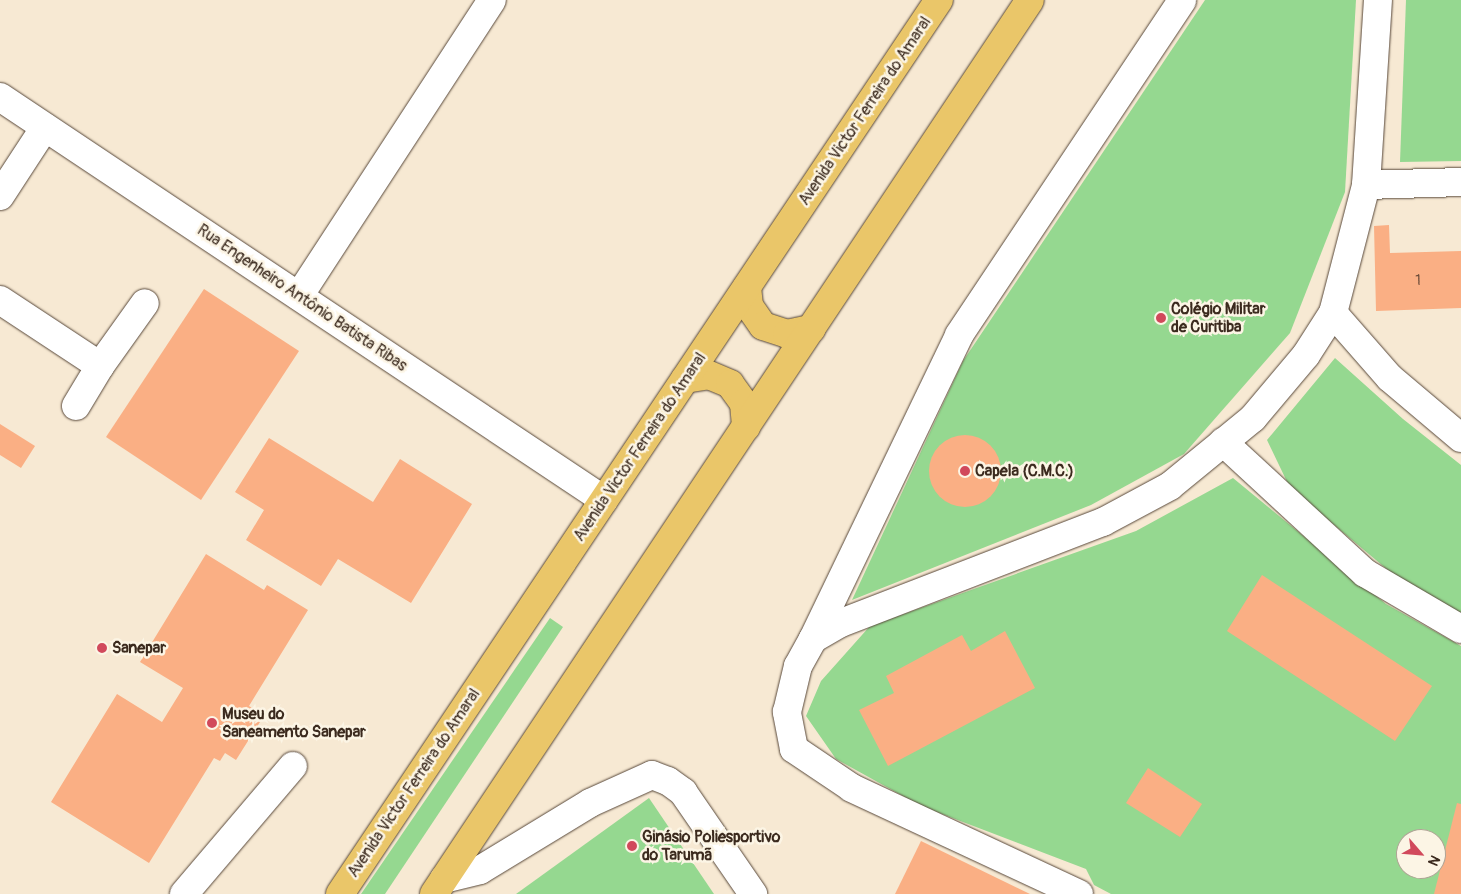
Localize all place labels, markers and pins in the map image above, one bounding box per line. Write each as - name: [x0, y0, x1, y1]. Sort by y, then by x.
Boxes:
- place label: Colégio Militar de Curitiba: [1171, 299, 1265, 337]
- marker: Colégio Militar de Curitiba: [1155, 312, 1167, 324]
- place label: Capela (C.M.C.): [975, 461, 1074, 481]
- marker: Capela (C.M.C.): [959, 465, 971, 477]
- place label: Sanepar: [112, 638, 166, 658]
- marker: Sanepar: [96, 642, 108, 654]
- place label: Museu do Saneamento Sanepar: [222, 704, 366, 742]
- marker: Museu do Saneamento Sanepar: [206, 717, 218, 729]
- place label: Ginásio Poliesportivo do Tarumã: [642, 827, 780, 865]
- marker: Ginásio Poliesportivo do Tarumã: [626, 840, 638, 852]

